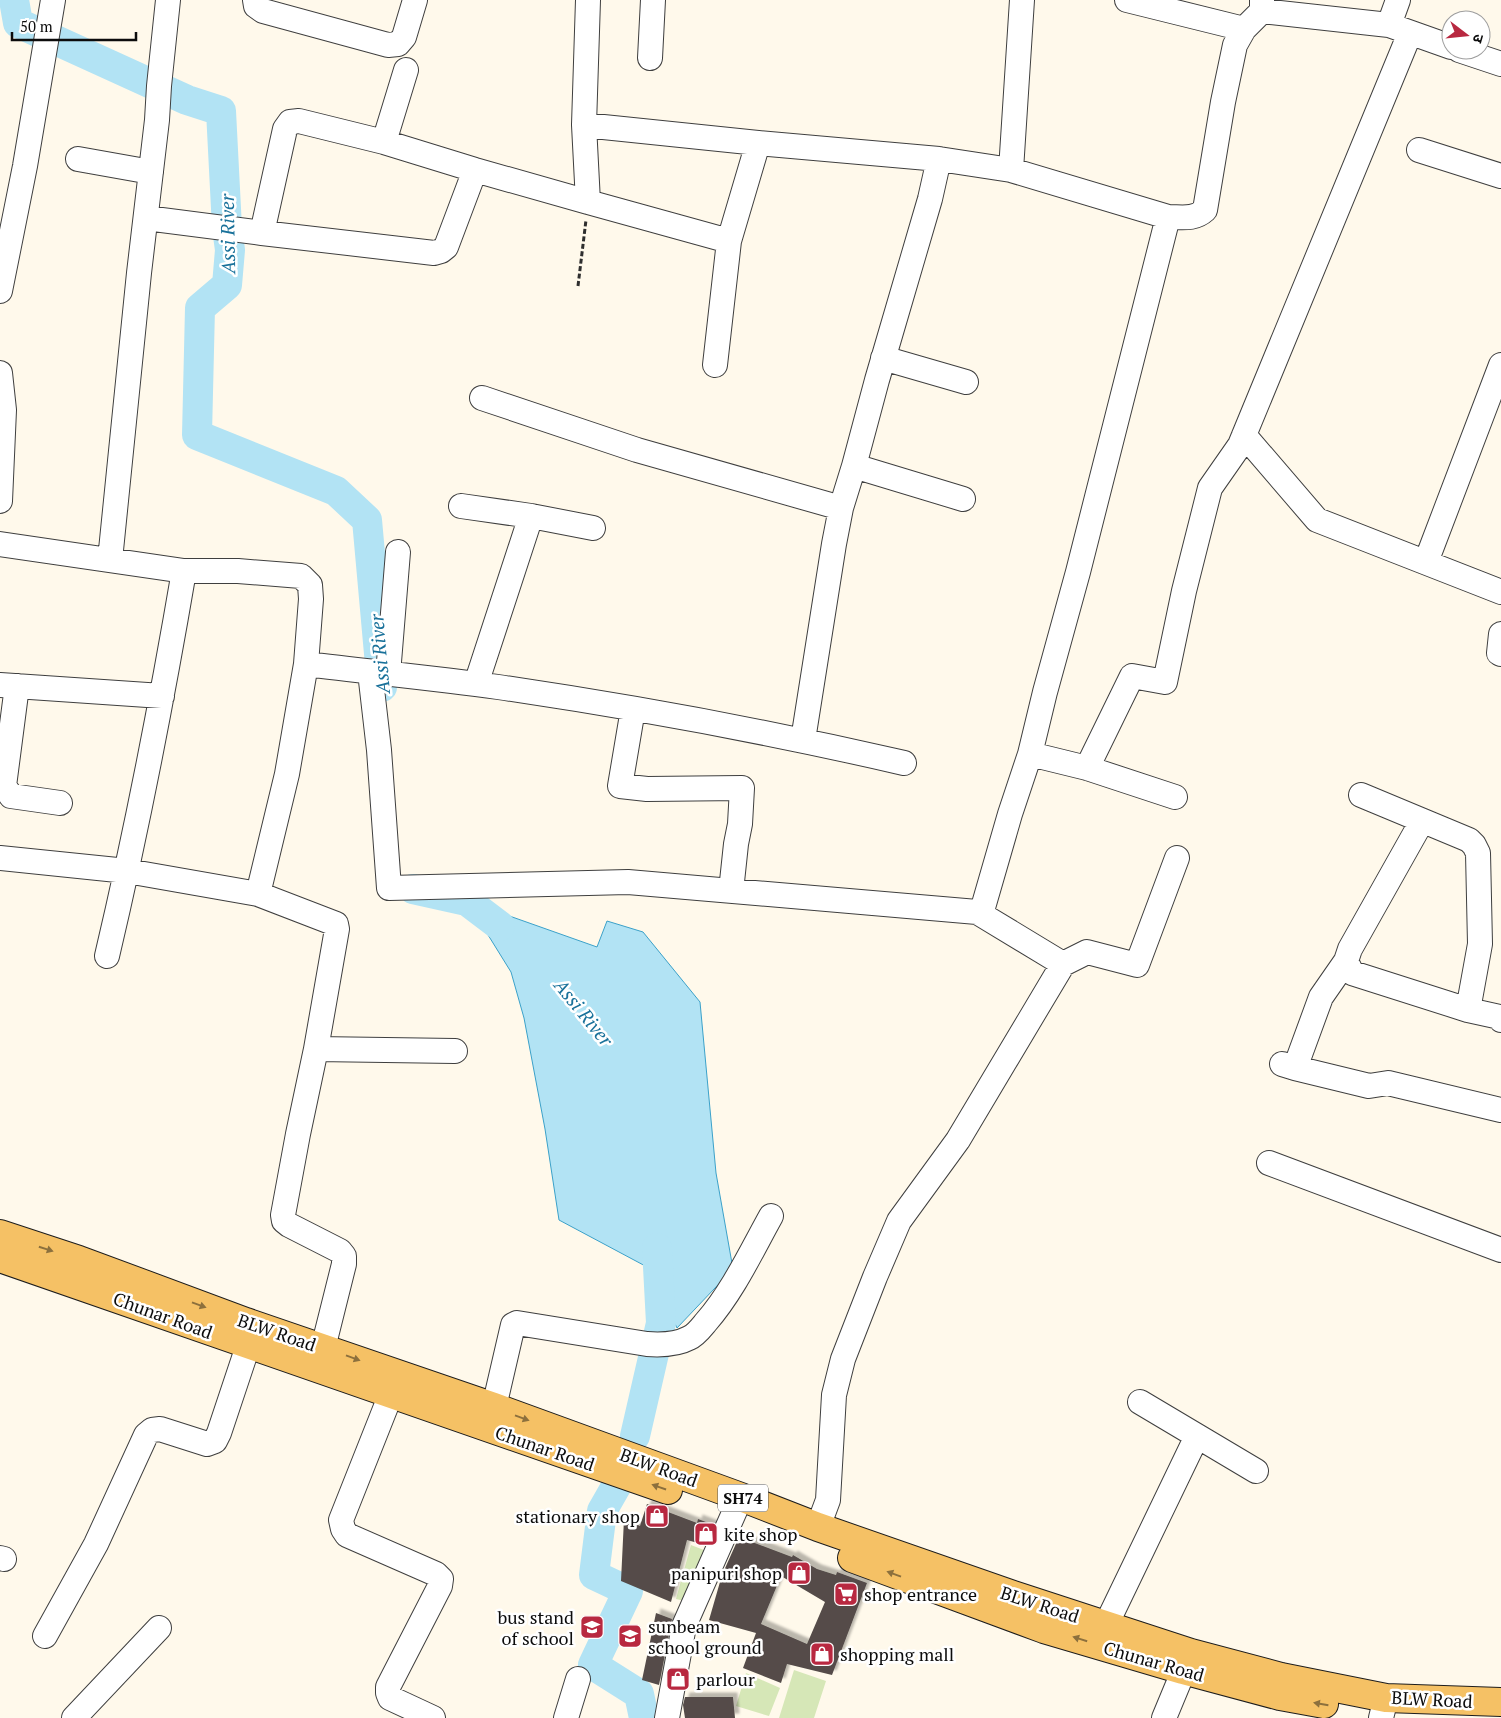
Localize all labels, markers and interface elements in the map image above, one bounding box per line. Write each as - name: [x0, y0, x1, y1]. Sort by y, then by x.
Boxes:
- scale bar: [12, 10, 136, 42]
- north arrow: [1441, 10, 1491, 60]
- text: 50 m: [20, 16, 53, 36]
- text: उ: [1468, 32, 1489, 46]
- water label: Assi River: [214, 193, 240, 275]
- water label: Assi River: [363, 613, 395, 696]
- water label: Assi River: [549, 972, 619, 1051]
- one-way arrow: [39, 1246, 54, 1254]
- street label: Chunar Road: [110, 1286, 216, 1344]
- one-way arrow: [192, 1301, 207, 1309]
- street label: BLW Road: [235, 1307, 319, 1357]
- one-way arrow: [345, 1355, 360, 1362]
- one-way arrow: [515, 1415, 530, 1422]
- street label: Chunar Road: [492, 1420, 598, 1476]
- street label: BLW Road: [617, 1442, 701, 1492]
- one-way arrow: [652, 1483, 667, 1490]
- road number: SH74: [718, 1485, 768, 1512]
- shop icon: stationary shop: [644, 1503, 670, 1529]
- place label: stationary shop: [515, 1504, 640, 1528]
- shop icon: kite shop: [693, 1521, 719, 1547]
- place label: kite shop: [724, 1522, 797, 1546]
- shop icon: panipuri shop: [786, 1560, 812, 1586]
- place label: panipuri shop: [671, 1561, 782, 1585]
- one-way arrow: [886, 1570, 901, 1577]
- street label: BLW Road: [998, 1580, 1082, 1628]
- supermarket icon: shop entrance: [833, 1581, 859, 1607]
- place label: shop entrance: [864, 1582, 977, 1606]
- place label: bus stand of school: [497, 1605, 574, 1650]
- school or university icon: bus stand of school: [579, 1614, 605, 1640]
- place label: sunbeam school ground: [648, 1614, 762, 1659]
- school or university icon: sunbeam school ground: [617, 1623, 643, 1649]
- one-way arrow: [1072, 1635, 1087, 1643]
- street label: Chunar Road: [1101, 1635, 1207, 1687]
- shop icon: shopping mall: [809, 1641, 835, 1667]
- place label: shopping mall: [840, 1642, 954, 1666]
- shop icon: parlour: [665, 1666, 691, 1692]
- place label: parlour: [696, 1667, 755, 1691]
- street label: BLW Road: [1391, 1685, 1473, 1713]
- one-way arrow: [1313, 1699, 1329, 1707]

